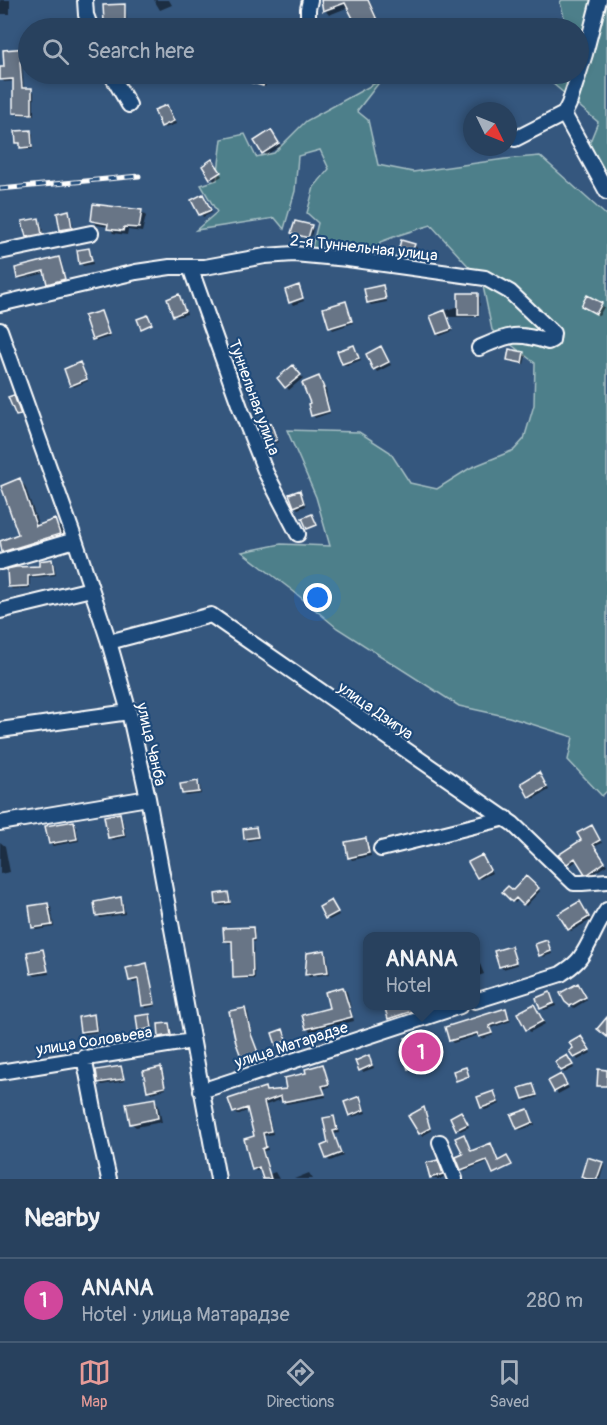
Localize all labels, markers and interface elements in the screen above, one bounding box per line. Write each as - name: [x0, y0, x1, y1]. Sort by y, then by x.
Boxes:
- search box: [18, 18, 589, 84]
- icon: search: [39, 35, 72, 68]
- text: Search here: [87, 37, 194, 65]
- north arrow: [463, 102, 517, 156]
- street label: 2-я Туннельная улица: [289, 230, 439, 266]
- street label: Туннельная улица: [224, 337, 284, 458]
- your location: [303, 583, 332, 612]
- street label: улица Дзигуа: [333, 677, 417, 744]
- street label: улица Чанба: [132, 700, 170, 788]
- popup: [363, 932, 480, 1010]
- text: ANANA: [385, 945, 458, 973]
- text: Hotel: [385, 973, 431, 998]
- street label: улица Матарадзе: [231, 1017, 351, 1073]
- street label: улица Соловьева: [34, 1022, 154, 1060]
- pin: 1: [402, 1030, 440, 1074]
- text: Nearby: [24, 1202, 100, 1234]
- text: ANANA: [81, 1274, 154, 1302]
- text: 1: [40, 1288, 47, 1313]
- text: 280 m: [526, 1288, 583, 1313]
- text: Hotel · улица Матарадзе: [81, 1302, 290, 1327]
- tab: Map: [78, 1356, 111, 1412]
- tab: Directions: [266, 1356, 334, 1412]
- tab: Saved: [490, 1356, 529, 1412]

